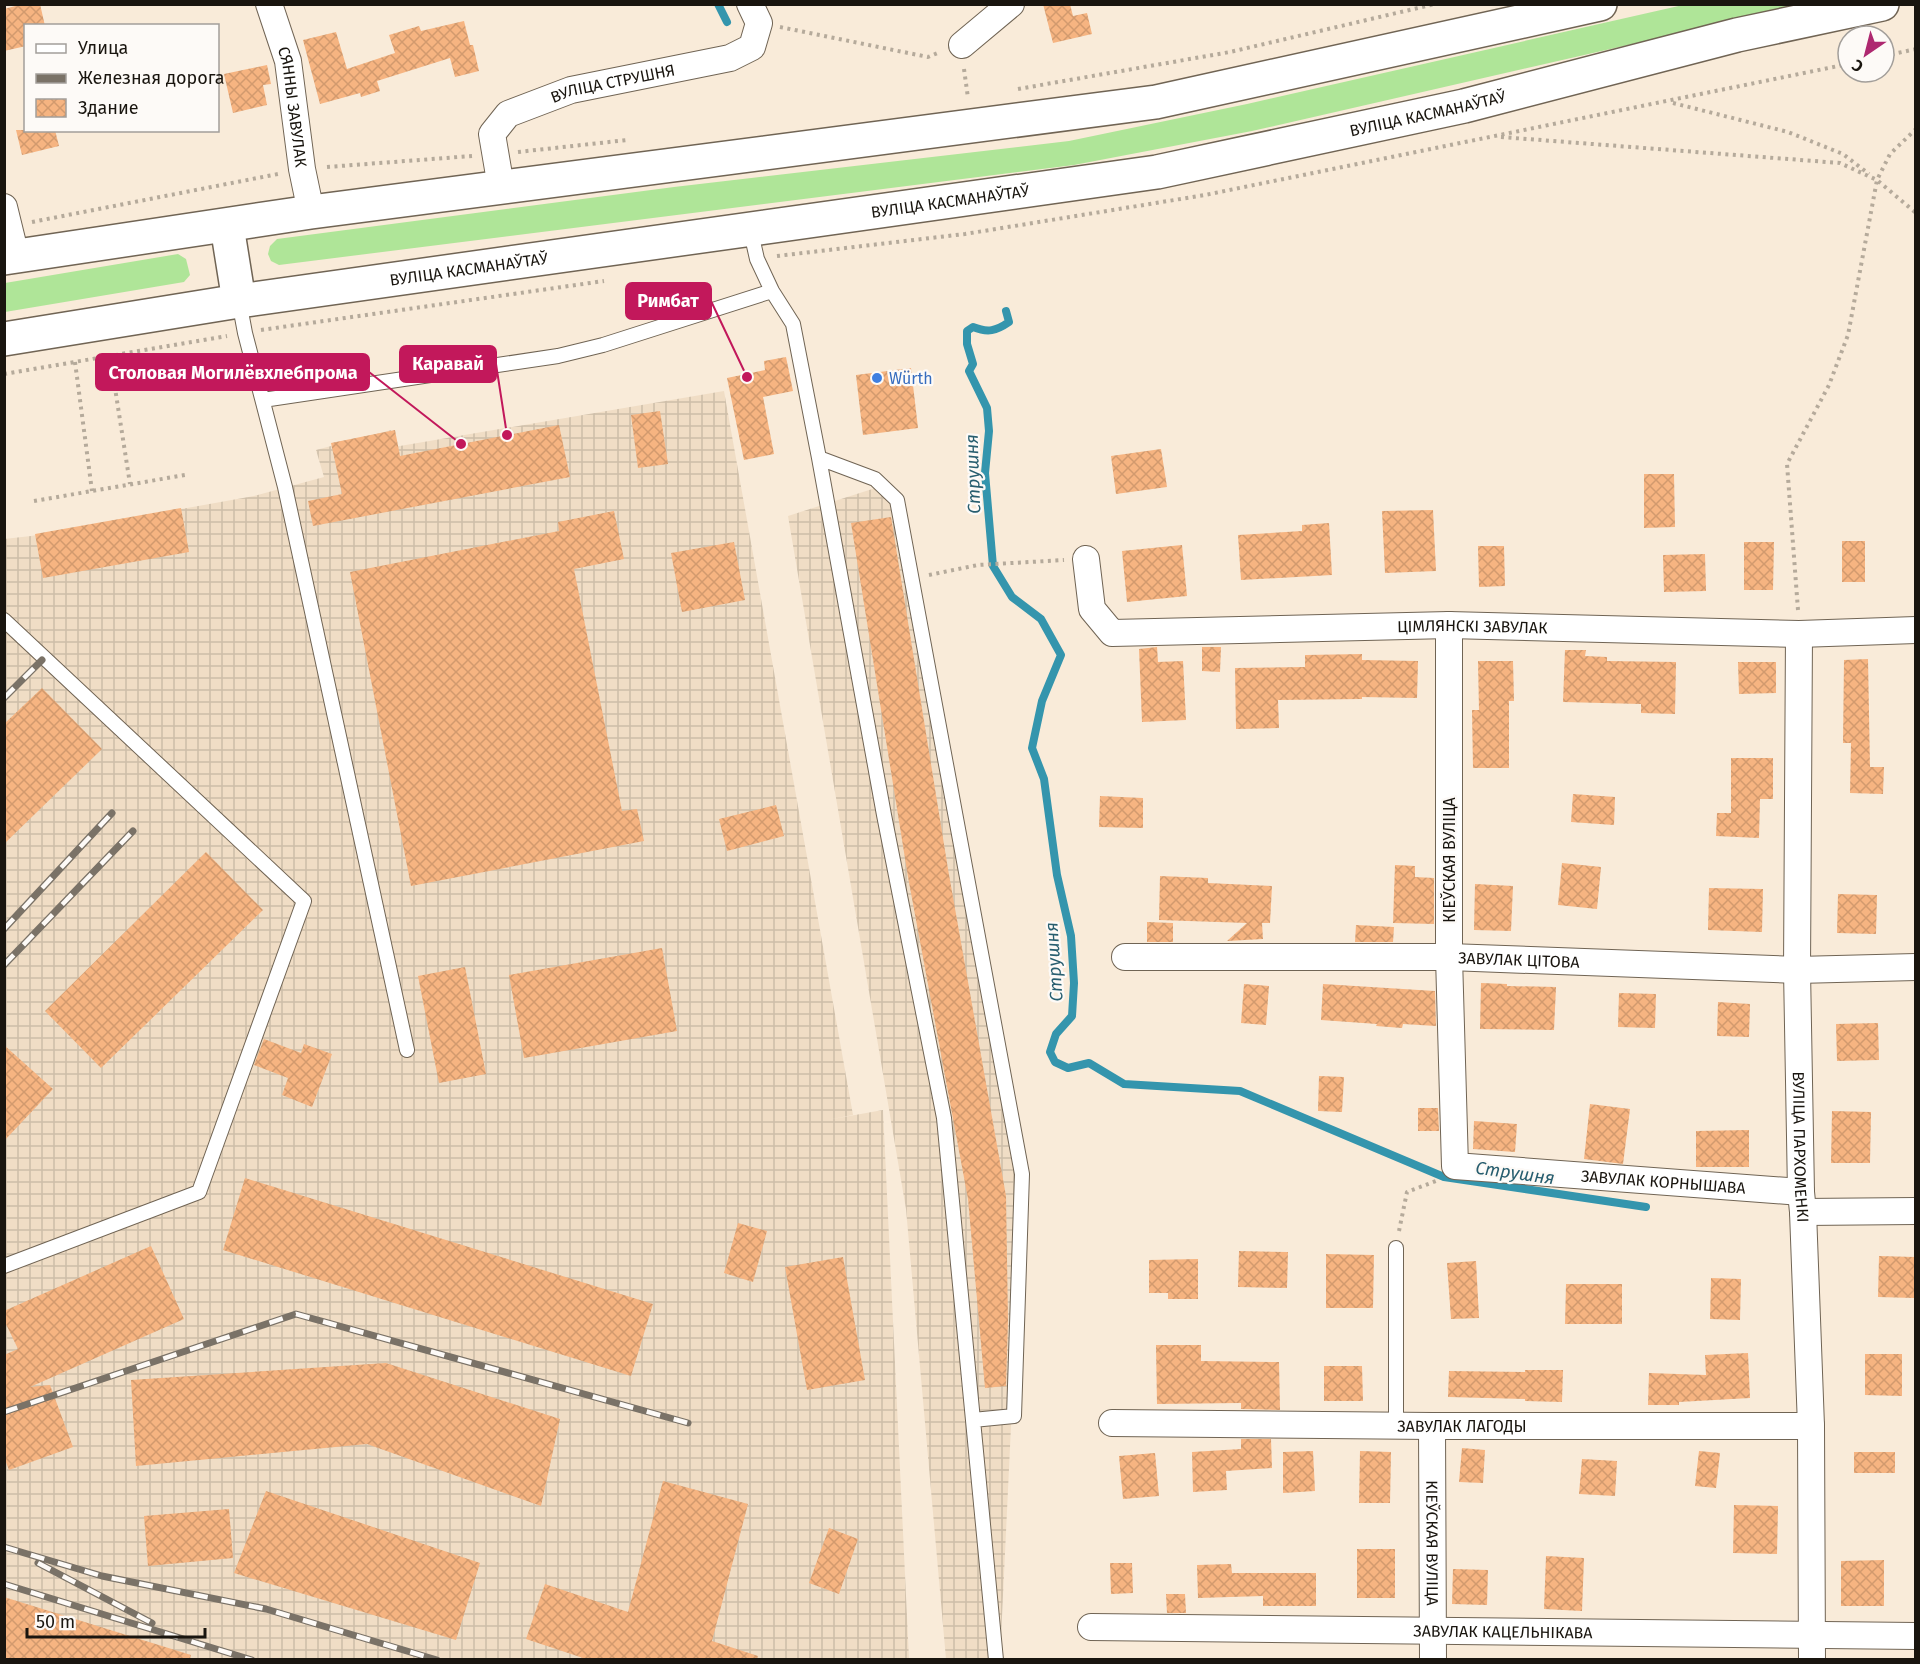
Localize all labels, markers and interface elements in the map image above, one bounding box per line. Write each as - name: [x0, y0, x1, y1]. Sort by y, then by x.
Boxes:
- legend: [24, 24, 219, 132]
- north arrow: [1836, 24, 1896, 84]
- text: Улица: [78, 37, 128, 59]
- street label: СЯННЫ ЗАВУЛАК: [274, 44, 311, 169]
- text: С: [1848, 55, 1867, 76]
- street label: ВУЛІЦА СТРУШНЯ: [548, 60, 677, 107]
- text: Железная дорога: [78, 67, 225, 89]
- street label: ВУЛІЦА КАСМАНАЎТАЎ: [1348, 86, 1508, 140]
- text: Здание: [78, 97, 139, 119]
- street label: ВУЛІЦА КАСМАНАЎТАЎ: [870, 181, 1031, 222]
- street label: ВУЛІЦА КАСМАНАЎТАЎ: [388, 249, 549, 290]
- callout: Римбат: [626, 283, 711, 319]
- text: Римбат: [637, 290, 699, 312]
- callout: Каравай: [400, 346, 496, 382]
- text: Каравай: [412, 353, 484, 375]
- callout: Столовая Могилёвхлебпрома: [96, 354, 369, 390]
- text: Столовая Могилёвхлебпрома: [108, 362, 358, 384]
- place label: Würth: [889, 369, 933, 388]
- marker: Würth: [870, 371, 884, 385]
- water label: Струшня: [961, 434, 985, 514]
- street label: ЦІМЛЯНСКІ ЗАВУЛАК: [1397, 616, 1548, 638]
- street label: КІЕЎСКАЯ ВУЛІЦА: [1440, 796, 1459, 923]
- water label: Струшня: [1040, 921, 1068, 1003]
- street label: ЗАВУЛАК ЦІТОВА: [1458, 948, 1581, 972]
- street label: ВУЛІЦА ПАРХОМЕНКІ: [1789, 1071, 1812, 1223]
- water label: Струшня: [1474, 1157, 1556, 1189]
- street label: ЗАВУЛАК КОРНЫШАВА: [1580, 1167, 1747, 1198]
- street label: ЗАВУЛАК ЛАГОДЫ: [1397, 1417, 1527, 1436]
- street label: КІЕЎСКАЯ ВУЛІЦА: [1422, 1480, 1442, 1607]
- scale bar: [27, 1601, 206, 1639]
- text: 50 m: [36, 1611, 75, 1633]
- street label: ЗАВУЛАК КАЦЕЛЬНІКАВА: [1413, 1622, 1593, 1642]

